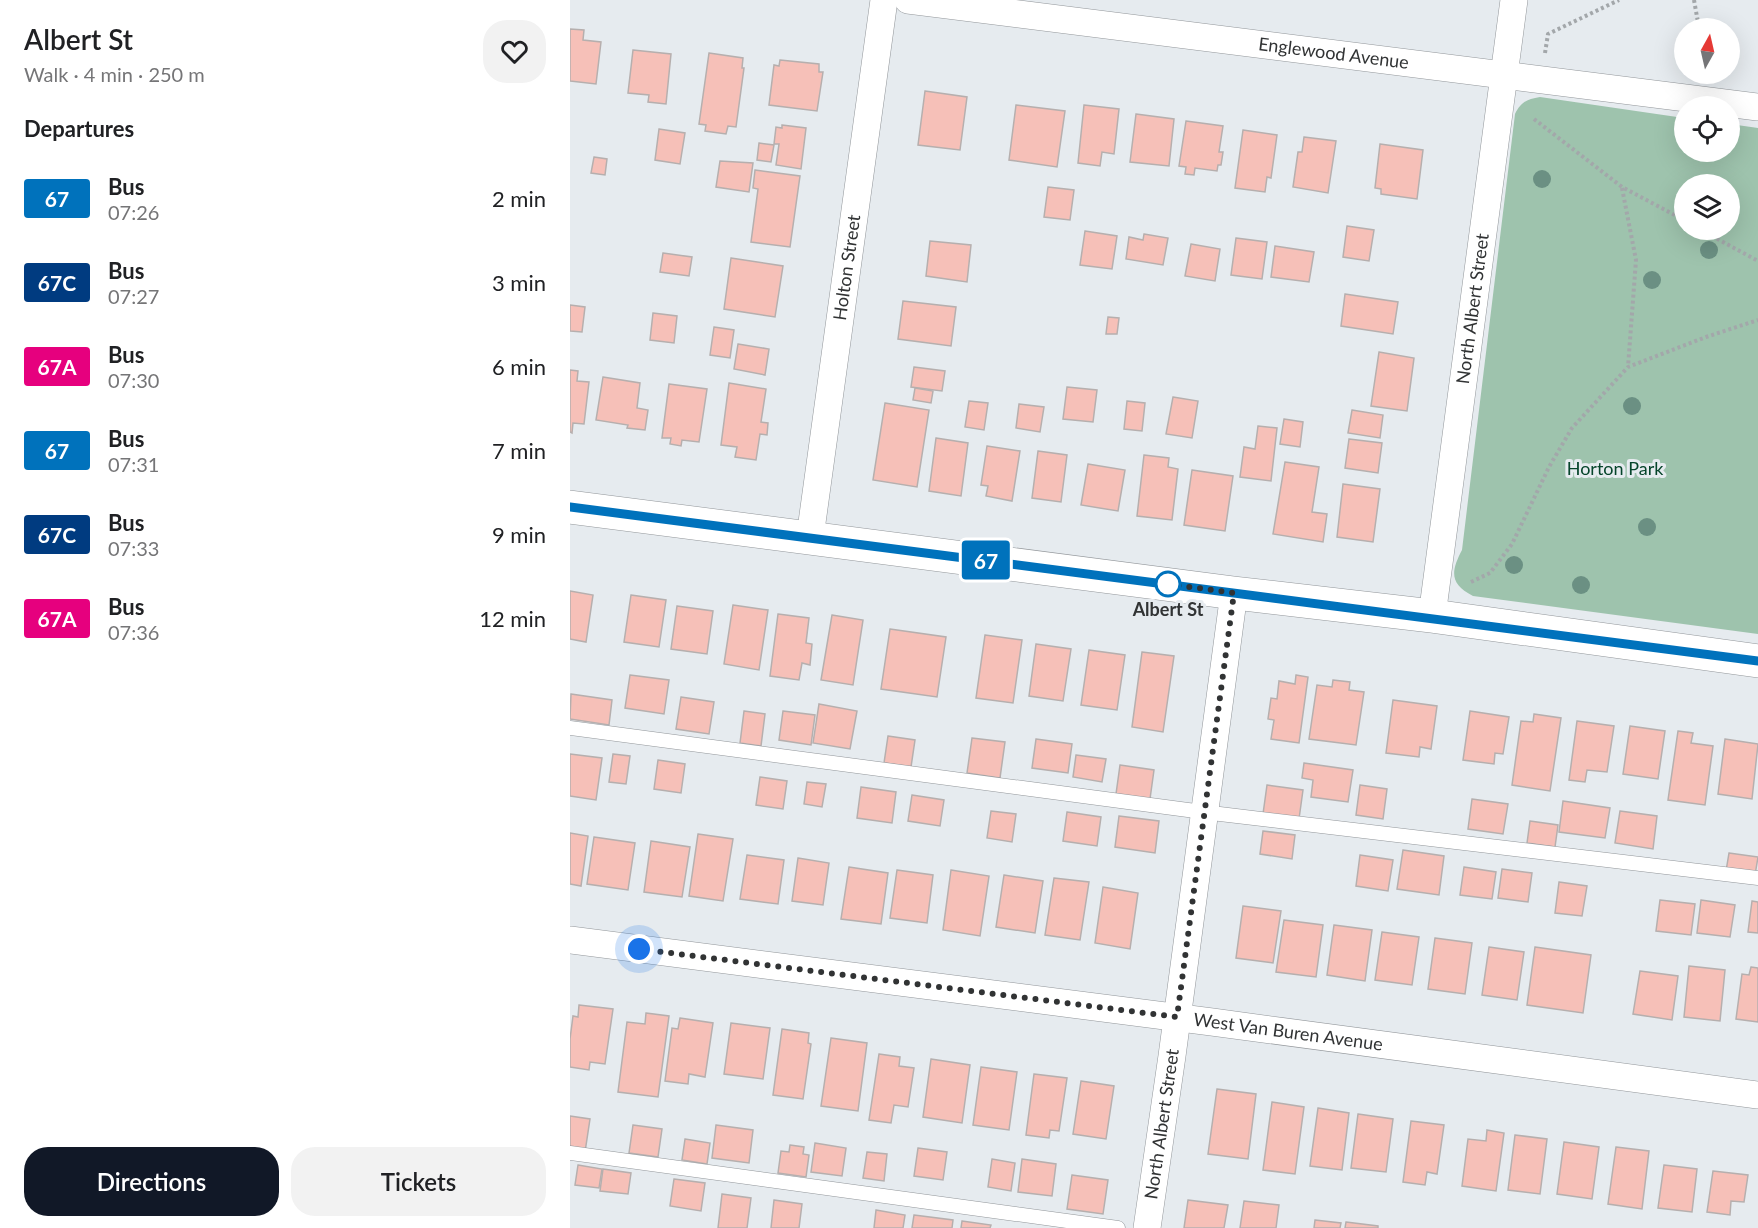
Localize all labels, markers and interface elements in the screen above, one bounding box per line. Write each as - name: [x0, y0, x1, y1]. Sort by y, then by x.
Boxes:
- north arrow: [1674, 18, 1740, 84]
- map controls: [1674, 18, 1740, 240]
- button: heart: [483, 20, 546, 83]
- text: Albert St: [24, 22, 133, 56]
- street label: Englewood Avenue: [1257, 32, 1410, 73]
- text: Walk · 4 min · 250 m: [24, 62, 205, 86]
- button: locate: [1674, 96, 1740, 162]
- text: Departures: [24, 115, 134, 142]
- text: Bus: [108, 173, 144, 200]
- button: layers: [1674, 174, 1740, 240]
- text: 2 min: [492, 185, 546, 212]
- text: 67: [45, 186, 69, 211]
- text: 07:26: [108, 200, 159, 224]
- street label: Holton Street: [828, 213, 864, 322]
- street label: North Albert Street: [1451, 231, 1493, 385]
- text: Bus: [108, 257, 144, 284]
- text: 3 min: [492, 269, 546, 296]
- text: 67C: [38, 270, 76, 295]
- text: 07:27: [108, 284, 159, 308]
- text: Bus: [108, 341, 144, 368]
- text: 6 min: [492, 353, 546, 380]
- text: 67A: [38, 354, 76, 379]
- text: 07:30: [108, 368, 159, 392]
- text: Bus: [108, 425, 144, 452]
- text: 7 min: [492, 437, 546, 464]
- text: 67: [45, 438, 69, 463]
- text: 07:31: [108, 452, 159, 476]
- park label: Horton Park: [1567, 457, 1664, 479]
- text: Bus: [108, 509, 144, 536]
- text: 9 min: [492, 521, 546, 548]
- text: 67C: [38, 522, 76, 547]
- text: 07:33: [108, 536, 159, 560]
- line badge: 67: [959, 540, 1013, 580]
- text: 67: [974, 548, 998, 573]
- marker: Albert St: [1155, 571, 1181, 597]
- text: Bus: [108, 593, 144, 620]
- place label: Albert St: [1132, 598, 1204, 620]
- text: 12 min: [479, 605, 546, 632]
- text: 67A: [38, 606, 76, 631]
- text: 07:36: [108, 620, 159, 644]
- your location: [624, 934, 654, 964]
- street label: West Van Buren Avenue: [1192, 1008, 1384, 1055]
- street label: North Albert Street: [1139, 1047, 1183, 1201]
- button: Directions: [24, 1147, 279, 1216]
- button: Tickets: [291, 1147, 546, 1216]

